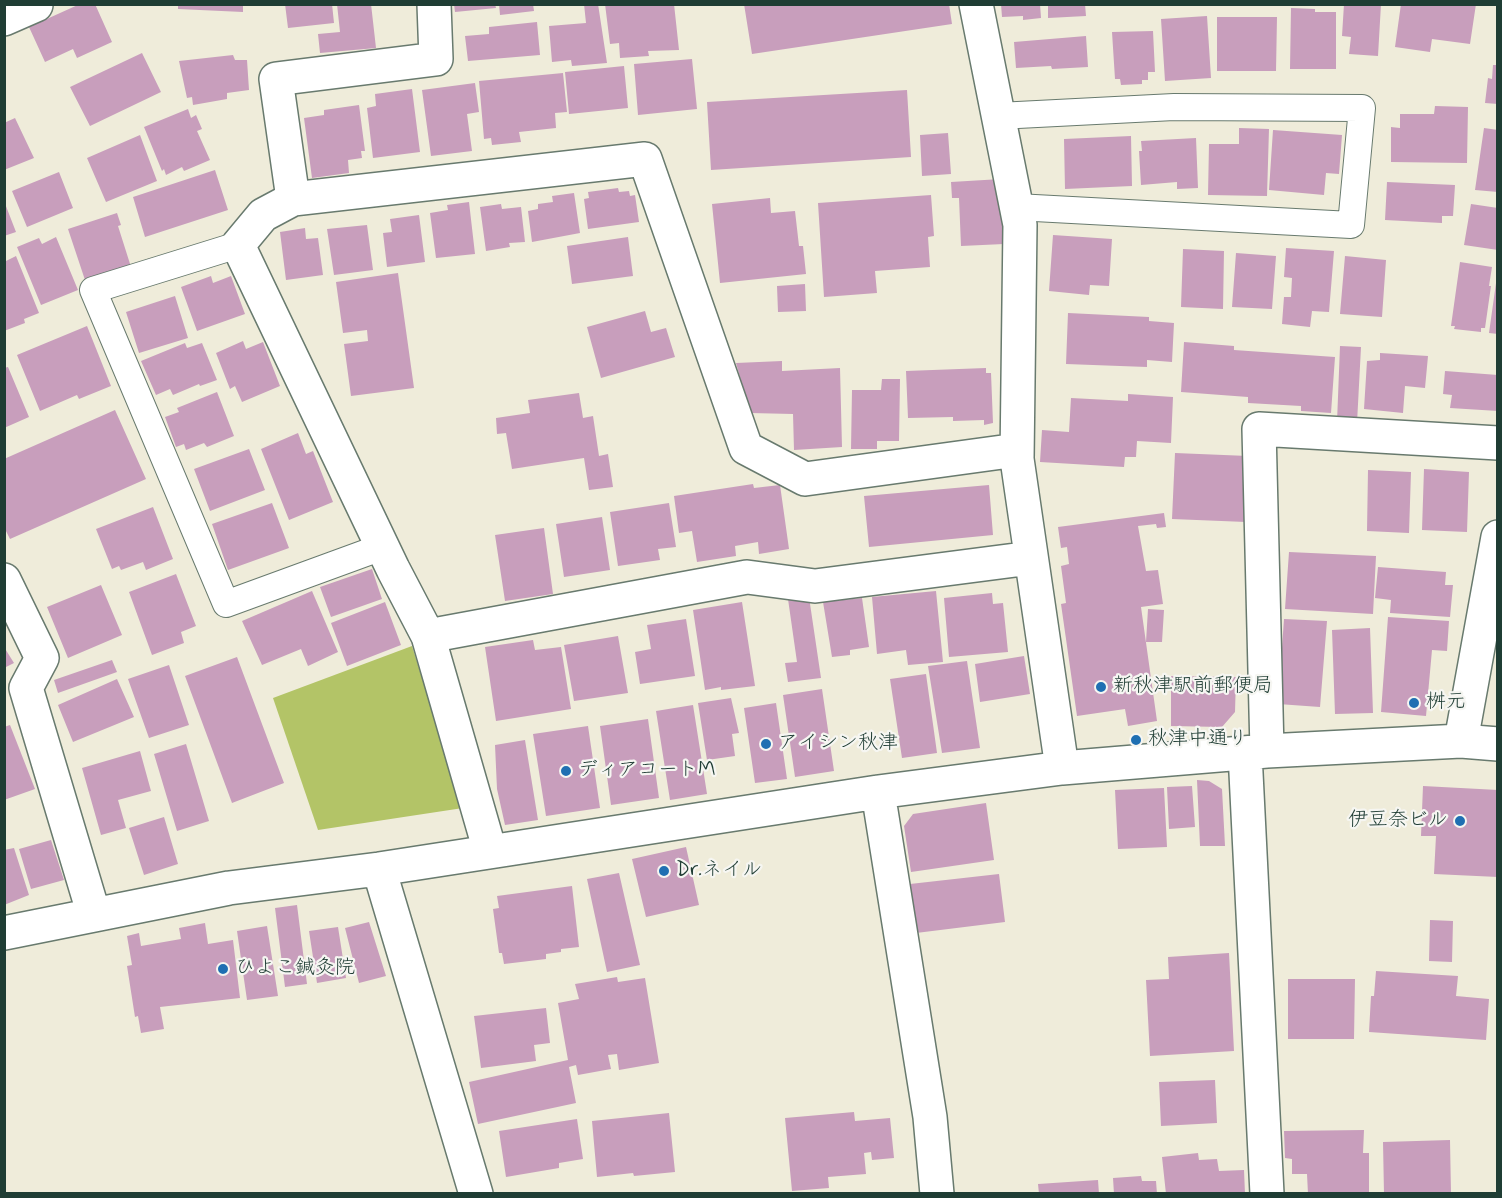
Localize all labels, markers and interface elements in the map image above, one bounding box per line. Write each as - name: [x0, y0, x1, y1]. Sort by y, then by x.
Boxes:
- place label: 新秋津駅前郵便局: [1113, 675, 1273, 699]
- marker: 新秋津駅前郵便局: [1094, 680, 1108, 694]
- place label: 桝元: [1426, 691, 1466, 715]
- marker: 桝元: [1407, 696, 1421, 710]
- place label: 秋津中通り: [1148, 728, 1248, 752]
- place label: アイシン秋津: [778, 732, 898, 756]
- marker: 秋津中通り: [1129, 733, 1143, 747]
- marker: アイシン秋津: [759, 737, 773, 751]
- place label: ディアコートM: [578, 759, 716, 783]
- marker: ディアコートM: [559, 764, 573, 778]
- place label: 伊豆奈ビル: [1348, 809, 1448, 833]
- marker: 伊豆奈ビル: [1453, 814, 1467, 828]
- place label: Dr.ネイル: [676, 859, 762, 883]
- marker: Dr.ネイル: [657, 864, 671, 878]
- place label: ひよこ鍼灸院: [235, 957, 355, 981]
- marker: ひよこ鍼灸院: [216, 962, 230, 976]

